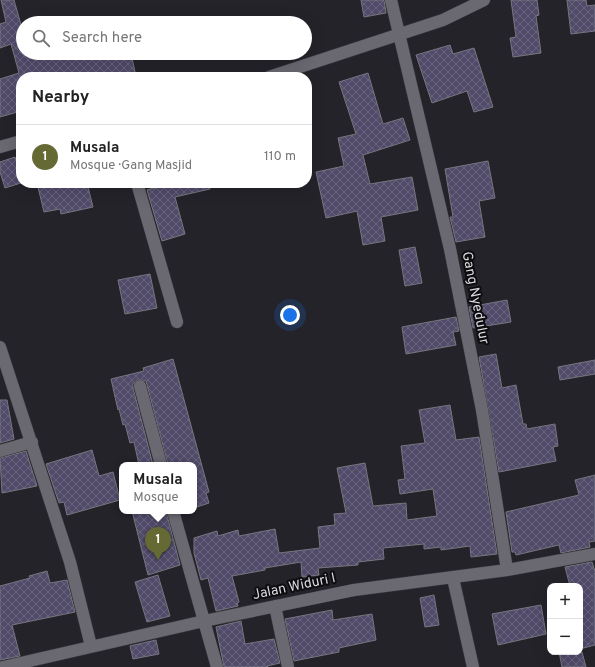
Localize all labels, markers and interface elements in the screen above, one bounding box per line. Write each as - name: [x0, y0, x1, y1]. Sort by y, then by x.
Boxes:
- search box: [16, 16, 312, 60]
- icon: search: [30, 27, 52, 49]
- text: Search here: [62, 29, 142, 48]
- text: Nearby: [32, 87, 89, 109]
- text: Musala: [70, 139, 119, 158]
- text: 1: [42, 149, 48, 165]
- text: 110 m: [264, 149, 296, 165]
- text: Mosque · Gang Masjid: [70, 158, 192, 174]
- street label: Gang Nyedulur: [458, 250, 492, 346]
- your location: [280, 305, 300, 325]
- popup: [119, 462, 197, 514]
- text: Musala: [133, 471, 183, 490]
- text: Mosque: [133, 490, 178, 506]
- pin: 1: [145, 527, 171, 560]
- street label: Jalan Widuri I: [251, 570, 337, 604]
- map controls: [547, 583, 583, 655]
- button: +: [547, 583, 583, 619]
- button: −: [547, 619, 583, 655]

